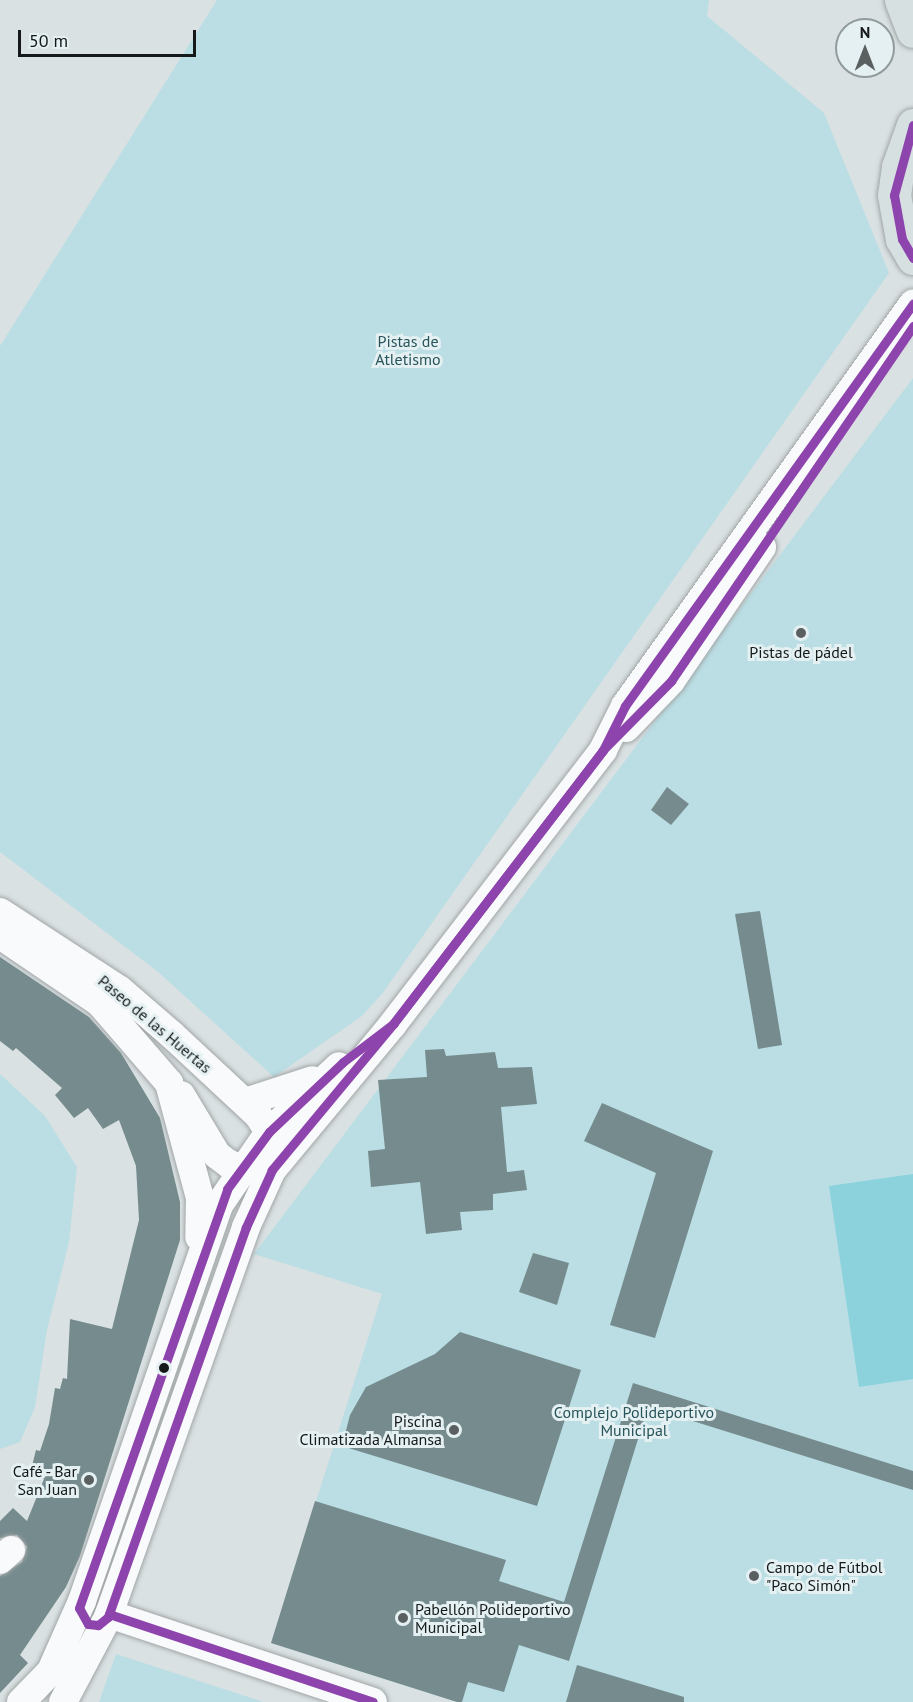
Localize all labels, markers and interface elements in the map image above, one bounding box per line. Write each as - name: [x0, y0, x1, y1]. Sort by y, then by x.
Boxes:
- scale bar: [21, 18, 200, 56]
- north arrow: [835, 18, 895, 78]
- text: N: [860, 22, 870, 42]
- text: 50 m: [29, 29, 68, 52]
- park label: Pistas de Atletismo: [375, 331, 441, 369]
- marker: Pistas de pádel: [794, 626, 808, 640]
- place label: Pistas de pádel: [749, 642, 853, 662]
- street label: Paseo de las Huertas: [94, 971, 216, 1077]
- unlabelled marker: [158, 1362, 170, 1374]
- park label: Complejo Polideportivo Municipal: [554, 1402, 714, 1440]
- place label: Piscina Climatizada Almansa: [299, 1411, 442, 1449]
- marker: Piscina Climatizada Almansa: [447, 1423, 461, 1437]
- place label: Café - Bar San Juan: [10, 1461, 77, 1499]
- marker: Café - Bar San Juan: [82, 1473, 96, 1487]
- place label: Campo de Fútbol "Paco Simón": [766, 1557, 883, 1595]
- marker: Campo de Fútbol "Paco Simón": [747, 1569, 761, 1583]
- place label: Pabellón Polideportivo Municipal: [415, 1599, 571, 1637]
- marker: Pabellón Polideportivo Municipal: [396, 1611, 410, 1625]

